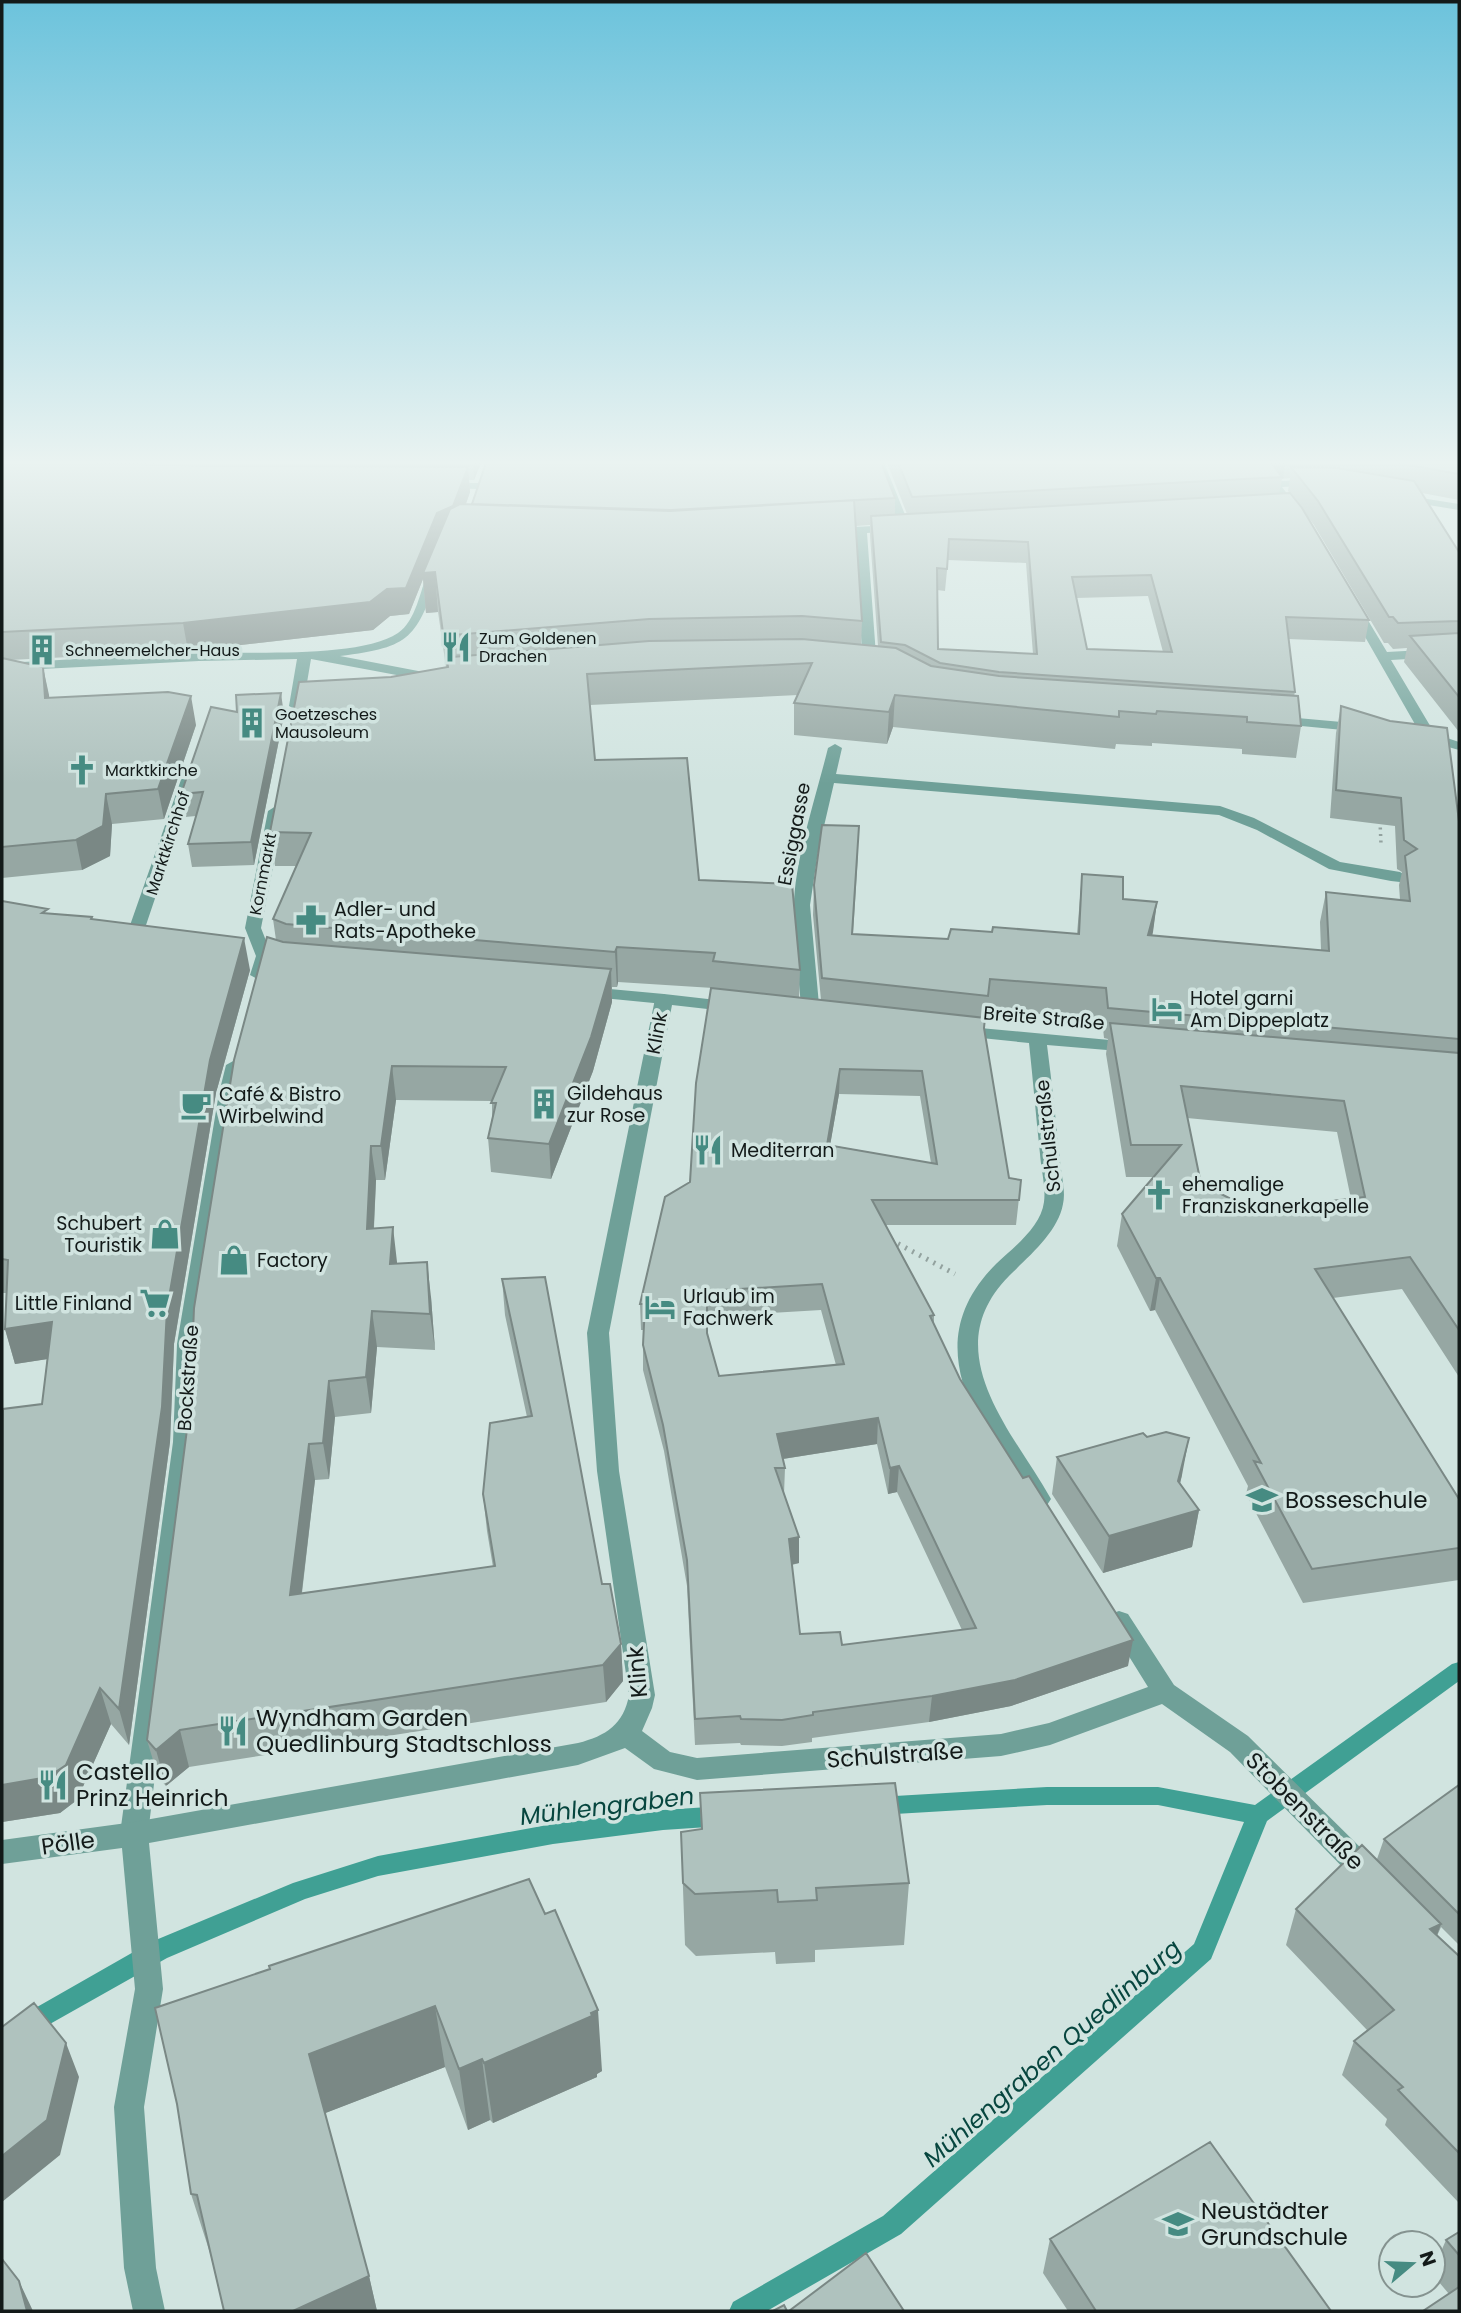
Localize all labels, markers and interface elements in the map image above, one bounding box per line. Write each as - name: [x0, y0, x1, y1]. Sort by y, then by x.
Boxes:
- place label: Zum Goldenen Drachen: [479, 627, 596, 668]
- restaurant icon: Zum Goldenen Drachen: [439, 630, 473, 664]
- building icon: Schneemelcher-Haus: [25, 633, 59, 667]
- place label: Schneemelcher-Haus: [65, 639, 240, 662]
- place label: Goetzesches Mausoleum: [275, 703, 377, 744]
- building icon: Goetzesches Mausoleum: [235, 706, 269, 740]
- church icon: Marktkirche: [65, 753, 99, 787]
- place label: Marktkirche: [105, 759, 198, 782]
- street label: Essiggasse: [771, 780, 817, 888]
- street label: Marktkirchhof: [140, 788, 196, 898]
- street label: Kornmarkt: [244, 831, 282, 917]
- place label: Adler- und Rats-Apotheke: [334, 896, 476, 945]
- pharmacy icon: Adler- und Rats-Apotheke: [294, 903, 328, 937]
- place label: Hotel garni Am Dippeplatz: [1190, 985, 1329, 1034]
- hotel icon: Hotel garni Am Dippeplatz: [1150, 992, 1184, 1026]
- street label: Breite Straße: [982, 999, 1106, 1037]
- street label: Klink: [640, 1009, 674, 1057]
- street label: Schulstraße: [1029, 1078, 1067, 1194]
- place label: Gildehaus zur Rose: [567, 1080, 663, 1129]
- place label: Café & Bistro Wirbelwind: [219, 1081, 341, 1130]
- building icon: Gildehaus zur Rose: [527, 1087, 561, 1121]
- cafe icon: Café & Bistro Wirbelwind: [179, 1088, 213, 1122]
- restaurant icon: Mediterran: [691, 1133, 725, 1167]
- place label: Mediterran: [731, 1137, 835, 1164]
- place label: ehemalige Franziskanerkapelle: [1182, 1171, 1369, 1220]
- church icon: ehemalige Franziskanerkapelle: [1142, 1178, 1176, 1212]
- place label: Schubert Touristik: [56, 1210, 142, 1259]
- shop icon: Schubert Touristik: [148, 1217, 182, 1251]
- shop icon: Factory: [217, 1243, 251, 1277]
- place label: Factory: [257, 1247, 328, 1274]
- place label: Urlaub im Fachwerk: [683, 1283, 775, 1332]
- supermarket icon: Little Finland: [138, 1286, 172, 1320]
- place label: Little Finland: [15, 1290, 132, 1317]
- hotel icon: Urlaub im Fachwerk: [643, 1290, 677, 1324]
- street label: Bockstraße: [171, 1324, 205, 1432]
- school or university icon: Bosseschule: [1245, 1483, 1279, 1517]
- place label: Bosseschule: [1285, 1484, 1427, 1516]
- street label: Klink: [619, 1645, 655, 1699]
- place label: Wyndham Garden Quedlinburg Stadtschloss: [256, 1702, 552, 1760]
- restaurant icon: Wyndham Garden Quedlinburg Stadtschloss: [216, 1714, 250, 1748]
- street label: Schulstraße: [826, 1734, 964, 1776]
- street label: Stobenstraße: [1239, 1745, 1371, 1877]
- place label: Castello Prinz Heinrich: [76, 1756, 228, 1814]
- restaurant icon: Castello Prinz Heinrich: [36, 1768, 70, 1802]
- water label: Mühlengraben: [518, 1779, 696, 1833]
- street label: Pölle: [39, 1823, 97, 1863]
- water label: Mühlengraben Quedlinburg: [916, 1932, 1188, 2174]
- place label: Neustädter Grundschule: [1201, 2195, 1348, 2253]
- school or university icon: Neustädter Grundschule: [1161, 2207, 1195, 2241]
- north arrow: [1377, 2229, 1447, 2299]
- text: N: [1413, 2247, 1443, 2270]

